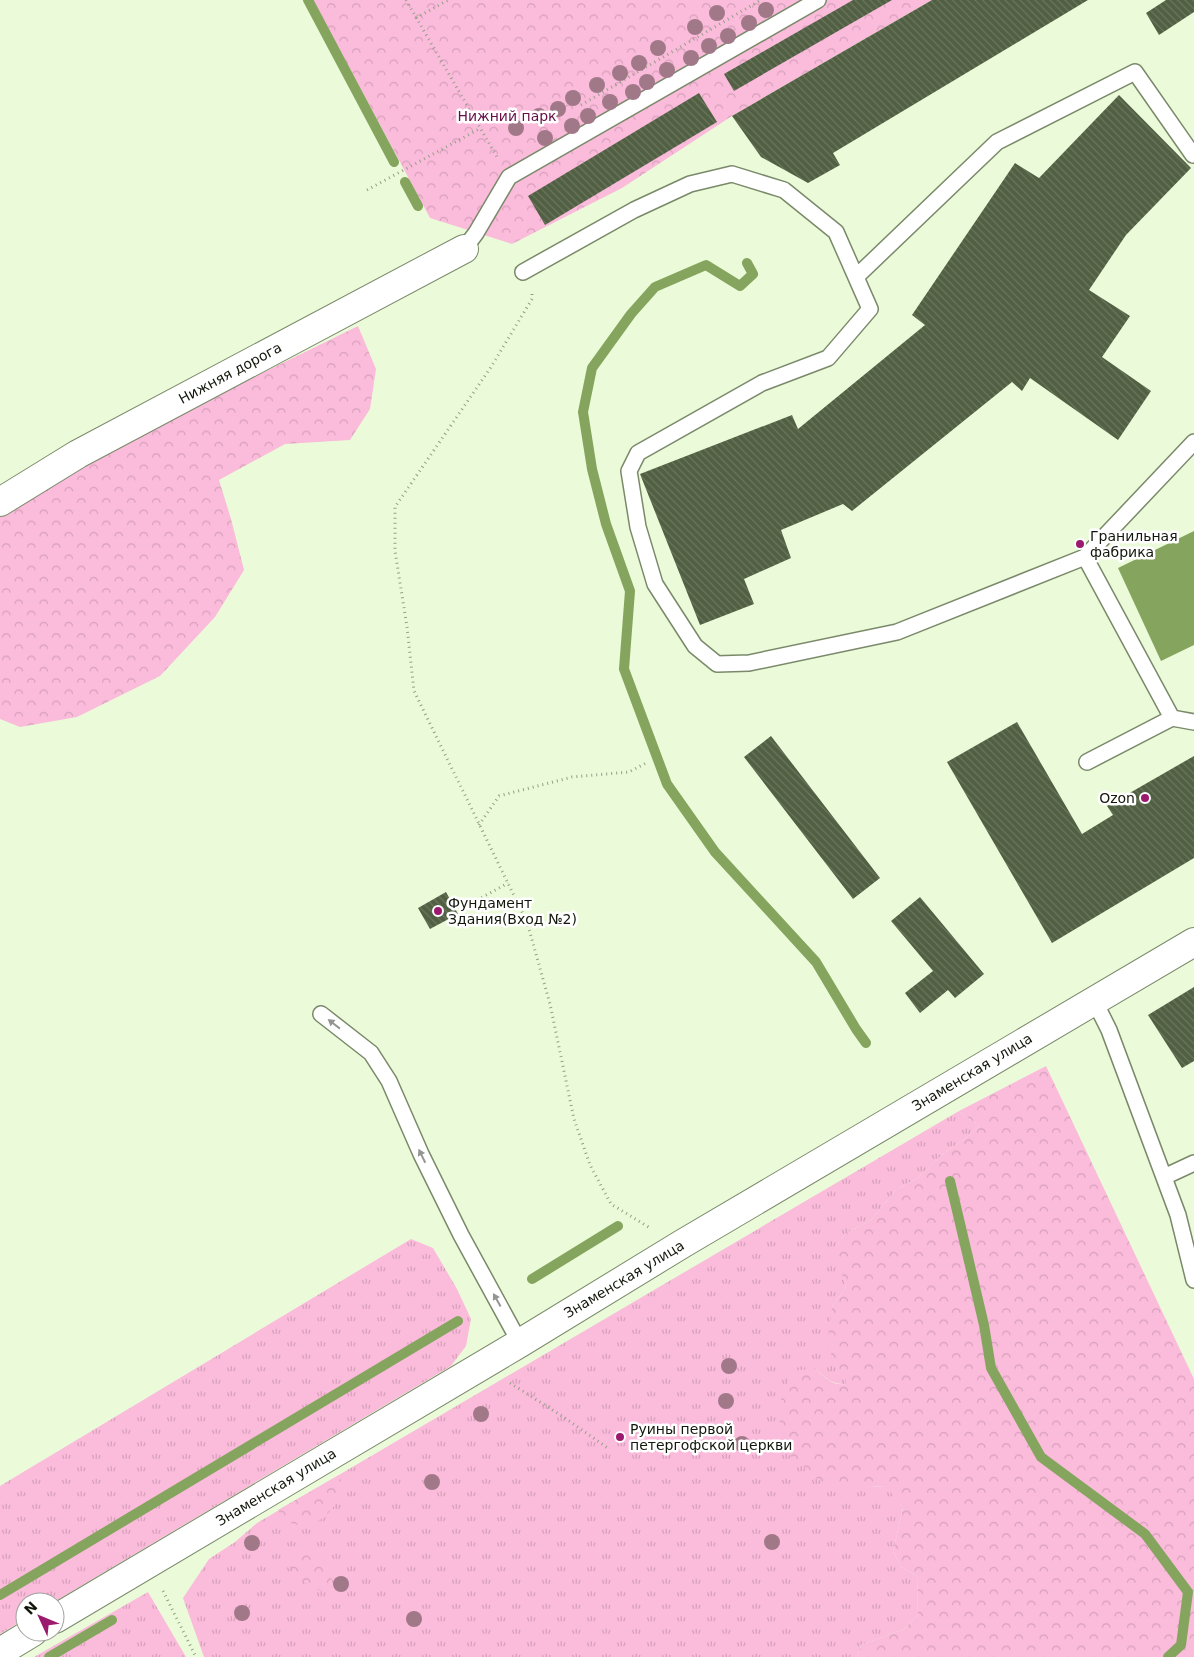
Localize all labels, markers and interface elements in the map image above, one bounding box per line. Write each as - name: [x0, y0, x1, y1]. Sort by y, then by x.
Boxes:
- park label: Нижний парк: [457, 108, 557, 124]
- street label: Нижняя дорога: [176, 339, 284, 407]
- place label: Гранильная фабрика: [1090, 528, 1178, 560]
- marker: Гранильная фабрика: [1074, 538, 1086, 550]
- place label: Ozon: [1099, 790, 1135, 806]
- marker: Ozon: [1139, 792, 1151, 804]
- place label: Фундамент Здания(Вход №2): [448, 895, 577, 927]
- marker: Фундамент Здания(Вход №2): [432, 905, 444, 917]
- one-way arrow: [328, 1018, 341, 1029]
- street label: Знаменская улица: [909, 1030, 1035, 1114]
- one-way arrow: [418, 1149, 426, 1163]
- street label: Знаменская улица: [561, 1237, 687, 1321]
- one-way arrow: [493, 1293, 501, 1307]
- place label: Руины первой петергофской церкви: [630, 1421, 792, 1453]
- marker: Руины первой петергофской церкви: [614, 1431, 626, 1443]
- street label: Знаменская улица: [213, 1445, 339, 1529]
- north arrow: [15, 1592, 65, 1642]
- text: N: [21, 1598, 40, 1618]

